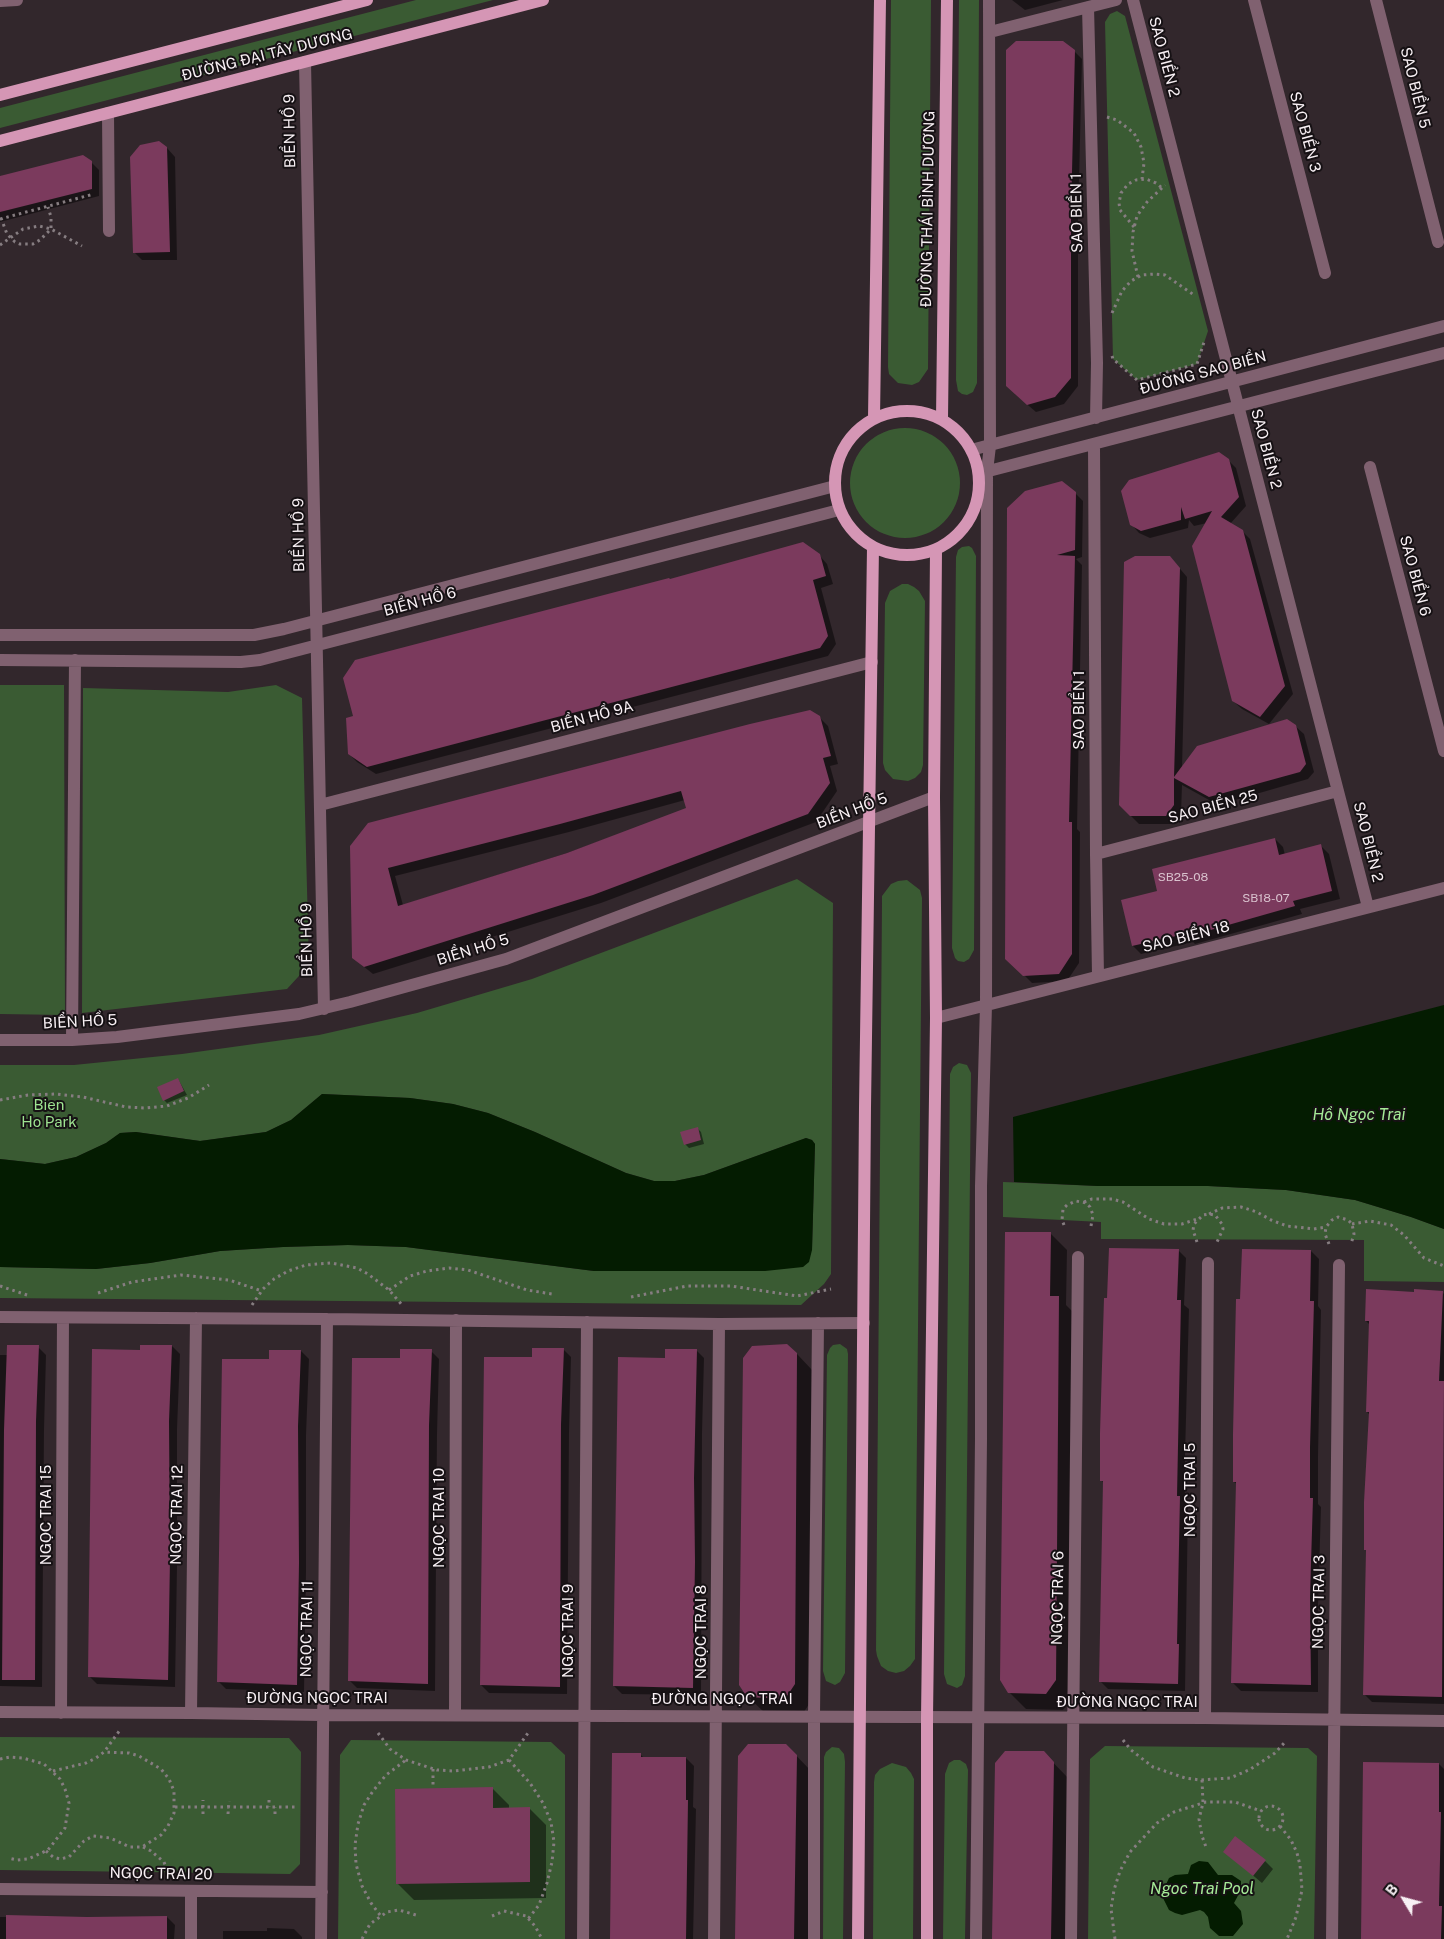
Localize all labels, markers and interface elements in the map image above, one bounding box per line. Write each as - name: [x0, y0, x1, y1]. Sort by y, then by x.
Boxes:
- street label: SAO BIỂN 2: [1145, 15, 1183, 99]
- street label: ĐƯỜNG ĐẠI TÂY DƯƠNG: [180, 25, 354, 85]
- street label: SAO BIỂN 5: [1396, 46, 1434, 130]
- street label: SAO BIỂN 3: [1286, 90, 1324, 174]
- street label: BIỂN HỒ 9: [280, 94, 300, 168]
- street label: ĐƯỜNG THÁI BÌNH DƯƠNG: [917, 110, 939, 308]
- street label: SAO BIỂN 1: [1067, 173, 1087, 253]
- street label: ĐƯỜNG SAO BIỂN: [1138, 347, 1268, 399]
- street label: SAO BIỂN 2: [1247, 407, 1285, 491]
- street label: BIỂN HỒ 9: [289, 498, 309, 572]
- street label: SAO BIỂN 6: [1396, 534, 1434, 618]
- street label: BIỂN HỒ 6: [382, 584, 458, 620]
- street label: SAO BIỂN 1: [1070, 670, 1088, 750]
- street label: BIỂN HỒ 9A: [549, 697, 635, 737]
- street label: SAO BIỂN 25: [1166, 786, 1260, 828]
- street label: BIỂN HỒ 5: [814, 789, 890, 833]
- street label: SAO BIỂN 2: [1349, 800, 1387, 884]
- house number: SB25-08: [1158, 870, 1208, 884]
- house number: SB18-07: [1242, 891, 1290, 905]
- street label: BIỂN HỒ 9: [297, 903, 317, 977]
- street label: SAO BIỂN 18: [1141, 917, 1231, 957]
- street label: BIỂN HỒ 5: [435, 930, 511, 970]
- street label: BIỂN HỒ 5: [42, 1011, 118, 1033]
- park label: Bien Ho Park: [21, 1096, 77, 1131]
- water label: Hồ Ngọc Trai: [1313, 1105, 1405, 1125]
- street label: NGỌC TRAI 5: [1181, 1443, 1199, 1537]
- street label: NGỌC TRAI 15: [37, 1465, 55, 1565]
- street label: NGỌC TRAI 12: [167, 1465, 187, 1565]
- street label: NGỌC TRAI 10: [430, 1468, 448, 1568]
- street label: NGỌC TRAI 6: [1048, 1551, 1068, 1645]
- street label: NGỌC TRAI 3: [1309, 1555, 1329, 1649]
- street label: NGỌC TRAI 11: [297, 1580, 317, 1678]
- street label: NGỌC TRAI 9: [559, 1584, 577, 1678]
- street label: NGỌC TRAI 8: [692, 1585, 710, 1679]
- street label: ĐƯỜNG NGỌC TRAI: [246, 1689, 388, 1707]
- street label: ĐƯỜNG NGỌC TRAI: [651, 1690, 793, 1708]
- street label: ĐƯỜNG NGỌC TRAI: [1056, 1693, 1198, 1711]
- street label: NGỌC TRAI 20: [109, 1864, 213, 1884]
- north arrow: [1379, 1874, 1429, 1924]
- water label: Ngoc Trai Pool: [1150, 1879, 1254, 1899]
- text: B: [1383, 1881, 1401, 1899]

